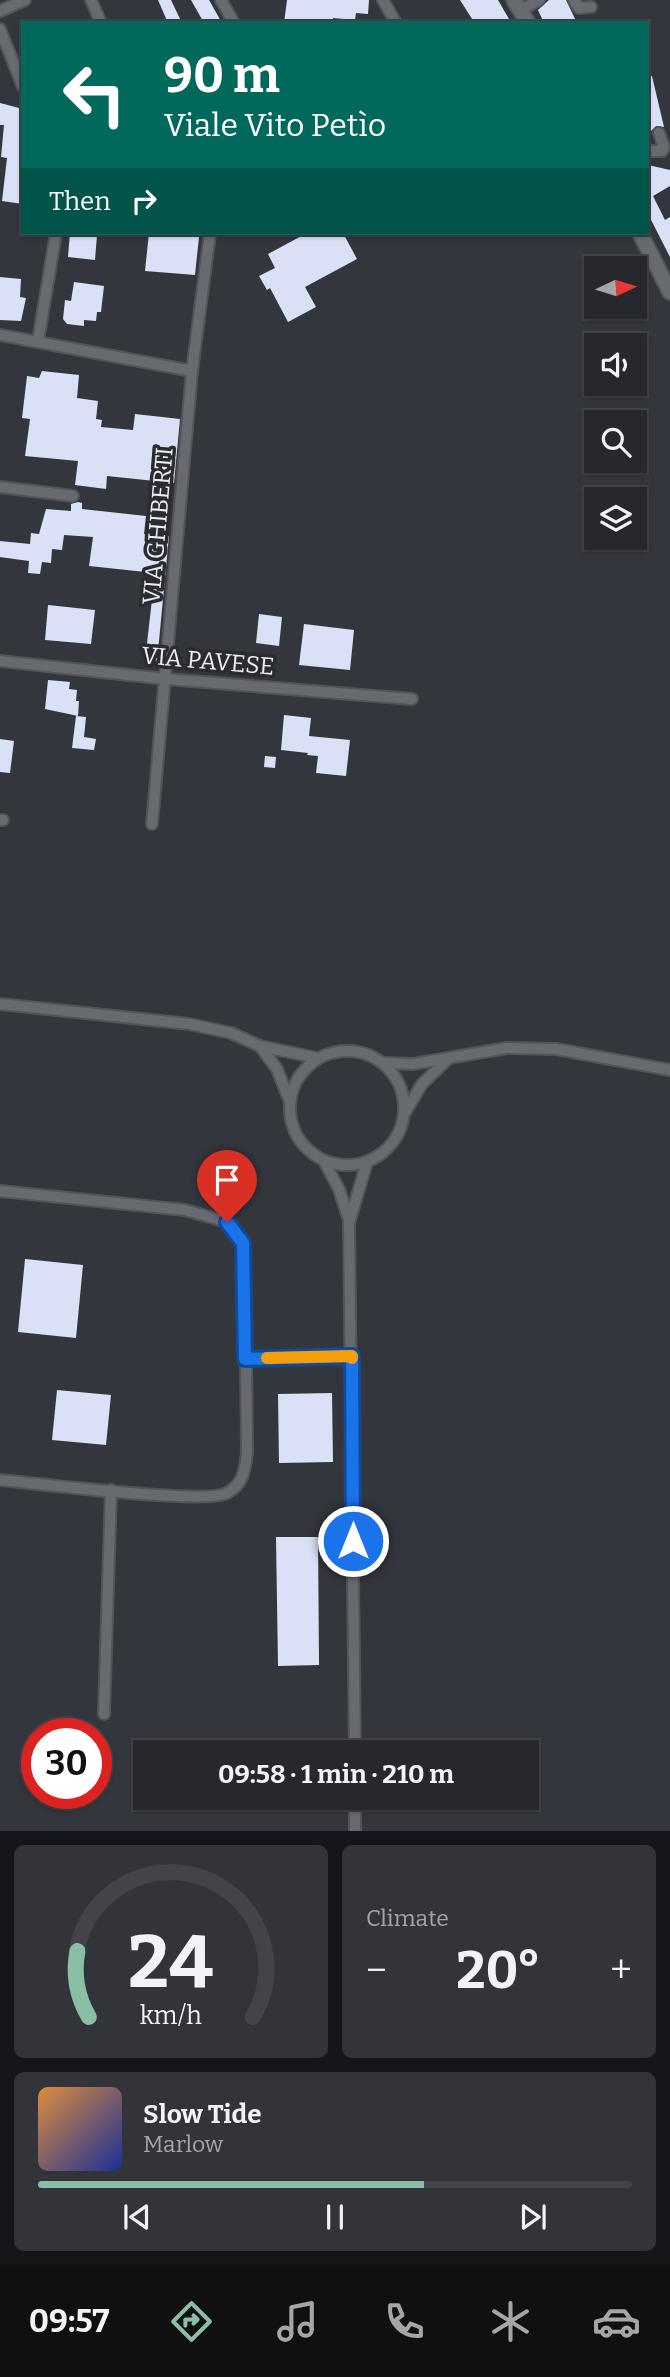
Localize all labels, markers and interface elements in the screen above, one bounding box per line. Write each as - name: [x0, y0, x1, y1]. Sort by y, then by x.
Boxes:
- text: 90 m: [164, 46, 280, 105]
- icon: left: [49, 49, 140, 140]
- text: Viale Vito Petìo: [164, 106, 386, 144]
- icon: right: [125, 182, 163, 220]
- text: Then: [49, 186, 111, 217]
- north arrow: [584, 256, 648, 318]
- map controls: [584, 256, 647, 550]
- button: sound: [584, 333, 647, 396]
- button: search: [584, 410, 647, 473]
- street label: VIA GHIBERTI: [137, 446, 179, 606]
- button: layers: [584, 487, 647, 550]
- street label: VIA PAVESE: [140, 641, 276, 681]
- pin: [197, 1150, 257, 1222]
- icon: arrive: [208, 1161, 246, 1199]
- position arrow: [316, 1504, 390, 1578]
- speed limit sign: 30: [21, 1718, 112, 1809]
- text: 09:58 · 1 min · 210 m: [218, 1759, 454, 1790]
- text: Climate: [366, 1904, 449, 1932]
- text: 24: [128, 1920, 214, 2007]
- text: 20°: [456, 1939, 541, 2002]
- text: −: [366, 1947, 387, 1993]
- text: +: [610, 1947, 632, 1993]
- text: km/h: [140, 2001, 202, 2031]
- text: Slow Tide: [143, 2099, 262, 2130]
- text: Marlow: [143, 2130, 223, 2158]
- icon: previous: [118, 2198, 156, 2236]
- icon: pause: [316, 2198, 354, 2236]
- icon: next: [514, 2198, 552, 2236]
- icon: directions: [167, 2297, 216, 2346]
- icon: music: [273, 2297, 322, 2346]
- icon: phone: [380, 2297, 429, 2346]
- icon: climate: [486, 2297, 535, 2346]
- icon: car: [592, 2297, 641, 2346]
- text: 09:57: [29, 2302, 109, 2340]

